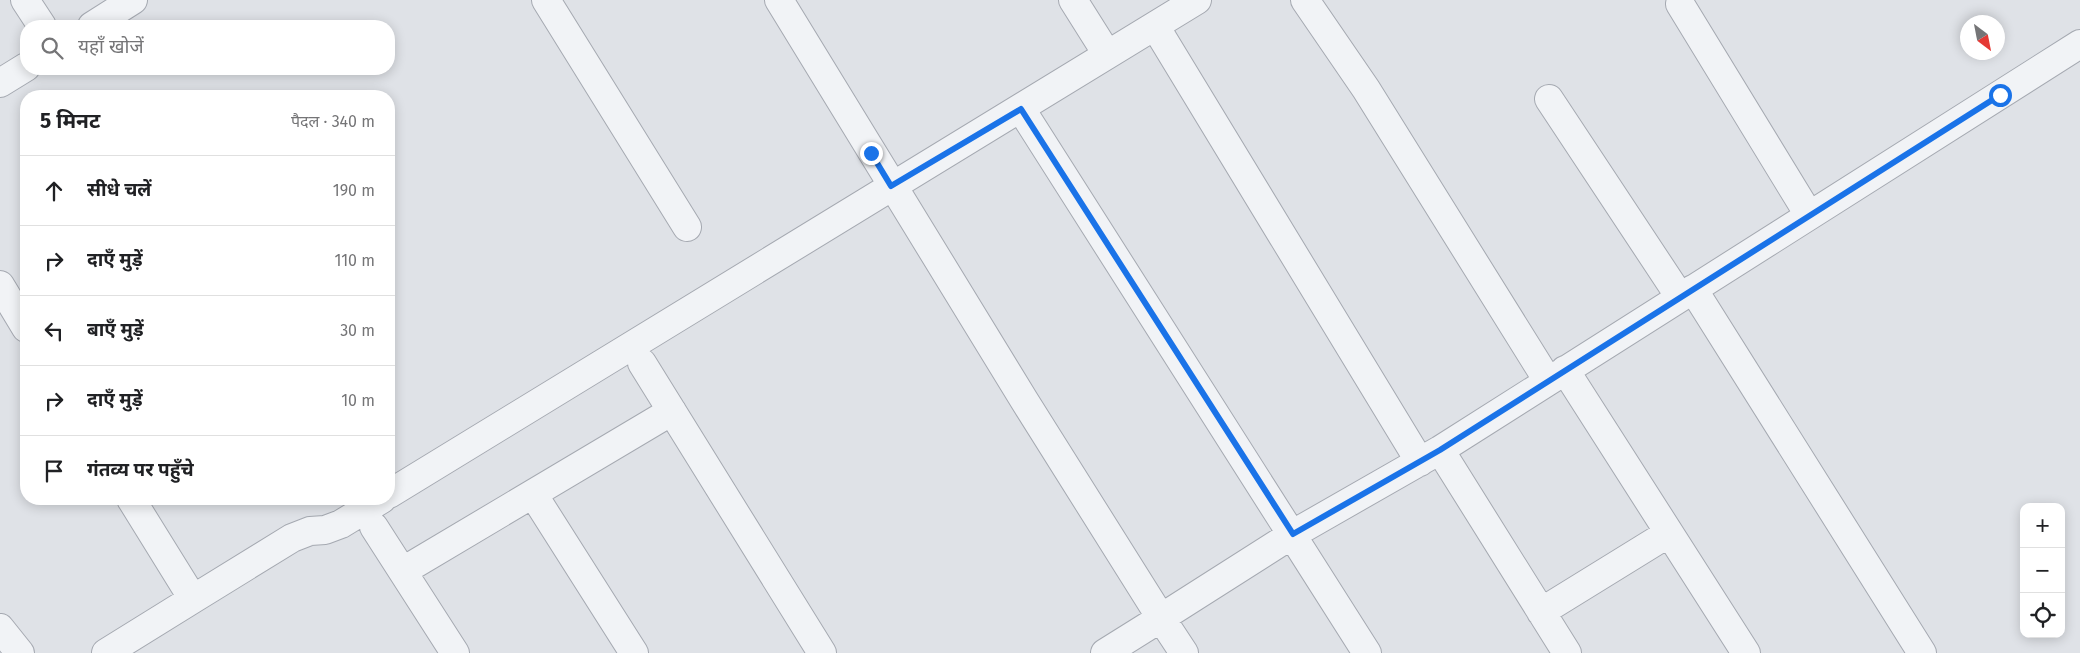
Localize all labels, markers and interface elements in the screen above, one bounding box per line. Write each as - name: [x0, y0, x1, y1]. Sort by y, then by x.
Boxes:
- north arrow: [1960, 15, 2005, 60]
- search box: [20, 20, 395, 75]
- icon: search: [38, 34, 66, 62]
- text: यहाँ खोजें: [78, 35, 144, 58]
- route start: [1989, 84, 2012, 107]
- text: 5 मिनट: [40, 108, 100, 134]
- text: पैदल · 340 m: [291, 112, 375, 131]
- route end: [860, 142, 883, 165]
- icon: ahead: [40, 177, 68, 205]
- text: सीधे चलें: [87, 178, 151, 201]
- text: 190 m: [333, 181, 375, 200]
- icon: right: [40, 247, 68, 275]
- text: दाएँ मुड़ें: [87, 248, 143, 271]
- text: 110 m: [334, 251, 375, 270]
- icon: left: [40, 317, 68, 345]
- text: बाएँ मुड़ें: [87, 318, 144, 341]
- text: 30 m: [340, 321, 375, 340]
- icon: right: [40, 387, 68, 415]
- text: दाएँ मुड़ें: [87, 388, 143, 411]
- text: 10 m: [341, 391, 375, 410]
- icon: arrive: [40, 457, 68, 485]
- text: गंतव्य पर पहुँचे: [87, 458, 194, 481]
- map controls: [2020, 503, 2065, 638]
- button: +: [2020, 503, 2065, 548]
- button: −: [2020, 548, 2065, 593]
- button: locate: [2020, 593, 2065, 638]

